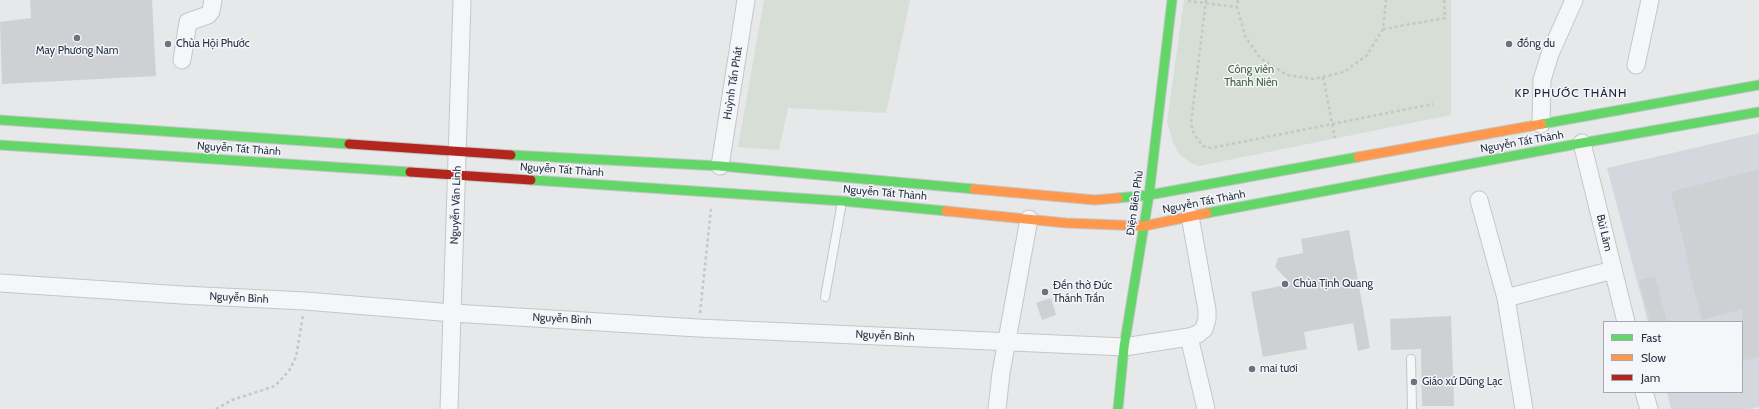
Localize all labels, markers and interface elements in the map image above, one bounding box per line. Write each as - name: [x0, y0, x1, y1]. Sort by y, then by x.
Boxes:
- marker: May Phương Nam: [72, 33, 82, 43]
- place label: Chùa Hội Phước: [176, 37, 250, 51]
- place label: đồng du: [1517, 37, 1555, 51]
- marker: Chùa Hội Phước: [163, 39, 173, 49]
- marker: đồng du: [1504, 39, 1514, 49]
- place label: May Phương Nam: [36, 44, 118, 58]
- street label: Huỳnh Tấn Phát: [721, 46, 745, 120]
- park label: Công viên Thanh Niên: [1224, 63, 1278, 89]
- district label: KP PHƯỚC THÀNH: [1515, 86, 1627, 100]
- street label: Nguyễn Tất Thành: [1479, 128, 1565, 156]
- street label: Nguyễn Tất Thành: [197, 139, 281, 159]
- street label: Nguyễn Tất Thành: [520, 160, 604, 180]
- street label: Nguyễn Văn Linh: [448, 165, 464, 245]
- street label: Điện Biên Phủ: [1124, 170, 1146, 236]
- street label: Nguyễn Tất Thành: [842, 183, 928, 203]
- street label: Nguyễn Tất Thành: [1161, 187, 1247, 217]
- street label: Bùi Lâm: [1593, 213, 1615, 253]
- place label: Chùa Tịnh Quang: [1293, 277, 1373, 291]
- place label: Đền thờ Đức Thánh Trần: [1053, 279, 1112, 305]
- marker: Chùa Tịnh Quang: [1280, 279, 1290, 289]
- marker: Đền thờ Đức Thánh Trần: [1040, 287, 1050, 297]
- street label: Nguyễn Bình: [209, 290, 269, 306]
- street label: Nguyễn Bình: [532, 311, 592, 327]
- legend: [1603, 321, 1743, 393]
- street label: Nguyễn Bình: [855, 328, 915, 344]
- text: Fast: [1641, 330, 1661, 345]
- text: Slow: [1641, 350, 1666, 365]
- place label: mai tươi: [1260, 362, 1298, 376]
- marker: mai tươi: [1247, 364, 1257, 374]
- text: Jam: [1641, 370, 1660, 385]
- place label: Giáo xứ Dũng Lạc: [1422, 375, 1502, 389]
- marker: Giáo xứ Dũng Lạc: [1409, 377, 1419, 387]

